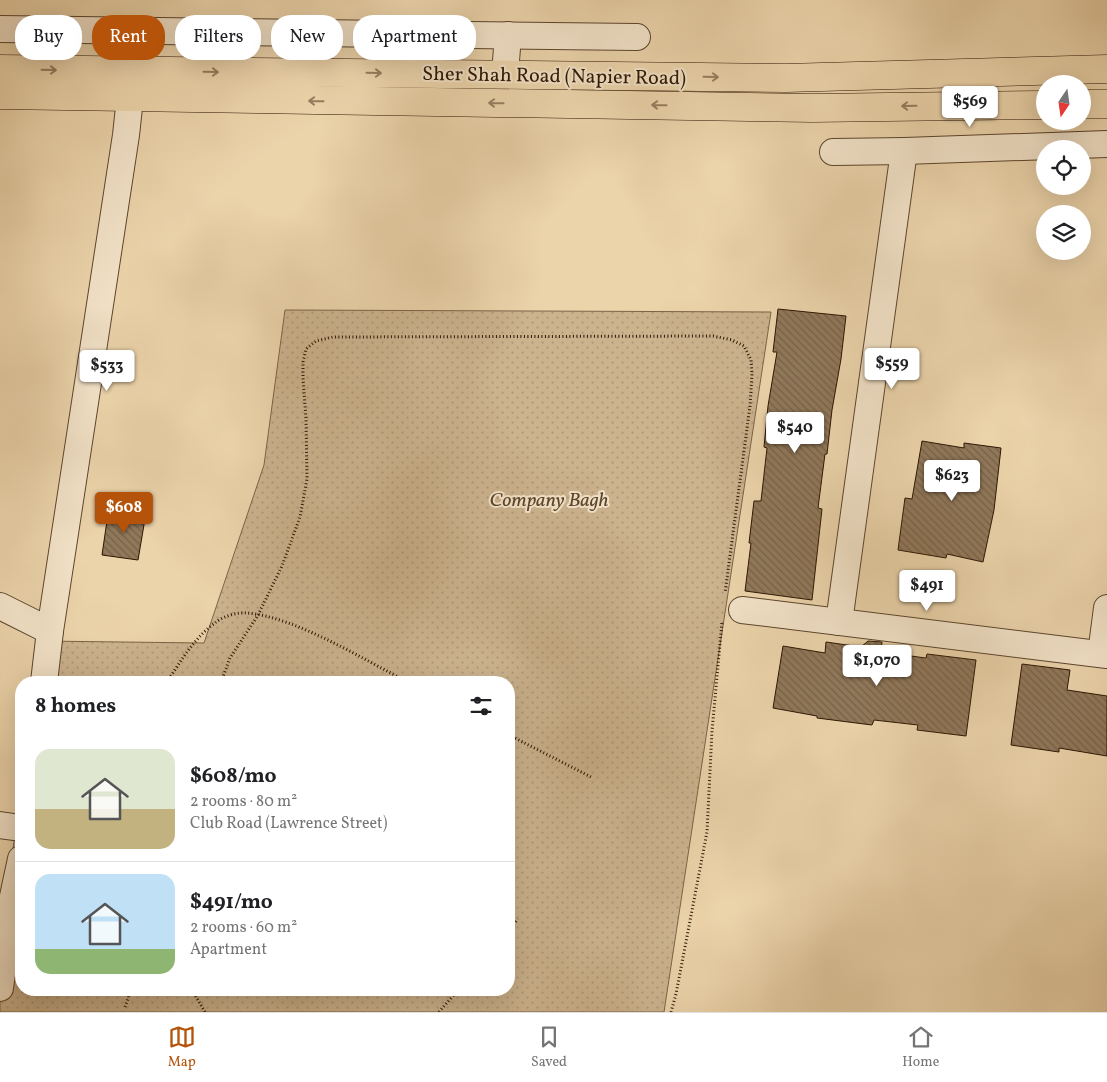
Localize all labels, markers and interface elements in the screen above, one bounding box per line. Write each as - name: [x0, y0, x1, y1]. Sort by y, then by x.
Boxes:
- chip: Buy: [15, 15, 82, 60]
- chip: Rent: [92, 15, 165, 60]
- chip: Filters: [175, 15, 261, 60]
- chip: New: [271, 15, 343, 60]
- chip: Apartment: [353, 15, 476, 60]
- street label: Sher Shah Road (Napier Road): [422, 61, 686, 93]
- one-way arrow: [40, 65, 56, 75]
- one-way arrow: [202, 67, 219, 77]
- one-way arrow: [365, 68, 381, 78]
- one-way arrow: [702, 72, 719, 82]
- north arrow: [1036, 75, 1091, 130]
- map controls: [1036, 75, 1091, 260]
- pin: $569: [940, 86, 1000, 128]
- text: $569: [953, 91, 987, 113]
- one-way arrow: [309, 96, 325, 105]
- one-way arrow: [489, 98, 505, 108]
- one-way arrow: [651, 101, 667, 110]
- one-way arrow: [901, 101, 918, 111]
- button: locate: [1036, 140, 1091, 195]
- button: layers: [1036, 205, 1091, 260]
- pin: $559: [862, 348, 922, 390]
- pin: $533: [77, 350, 137, 392]
- text: $559: [876, 353, 909, 375]
- text: $533: [91, 355, 123, 377]
- pin: $540: [765, 412, 825, 454]
- text: $540: [777, 417, 813, 439]
- pin: $623: [922, 460, 982, 502]
- text: $623: [935, 465, 969, 487]
- park label: Company Bagh: [489, 487, 609, 515]
- pin: $608: [94, 492, 154, 534]
- text: $608: [106, 497, 142, 519]
- pin: $491: [897, 570, 957, 612]
- text: $491: [910, 575, 944, 597]
- pin: $1,070: [836, 644, 918, 687]
- text: $1,070: [854, 650, 900, 672]
- text: 8 homes: [35, 692, 116, 721]
- icon: filters: [467, 692, 495, 720]
- text: $608/mo: [190, 762, 276, 791]
- icon: home: [75, 769, 135, 829]
- text: 2 rooms · 80 m²: [190, 791, 297, 813]
- text: Club Road (Lawrence Street): [190, 813, 387, 835]
- text: $491/mo: [190, 888, 273, 917]
- icon: home: [75, 894, 135, 954]
- text: 2 rooms · 60 m²: [190, 917, 297, 939]
- text: Apartment: [190, 939, 267, 961]
- tab: Map: [168, 1023, 196, 1072]
- tab: Saved: [531, 1023, 567, 1072]
- tab: Home: [902, 1023, 939, 1072]

